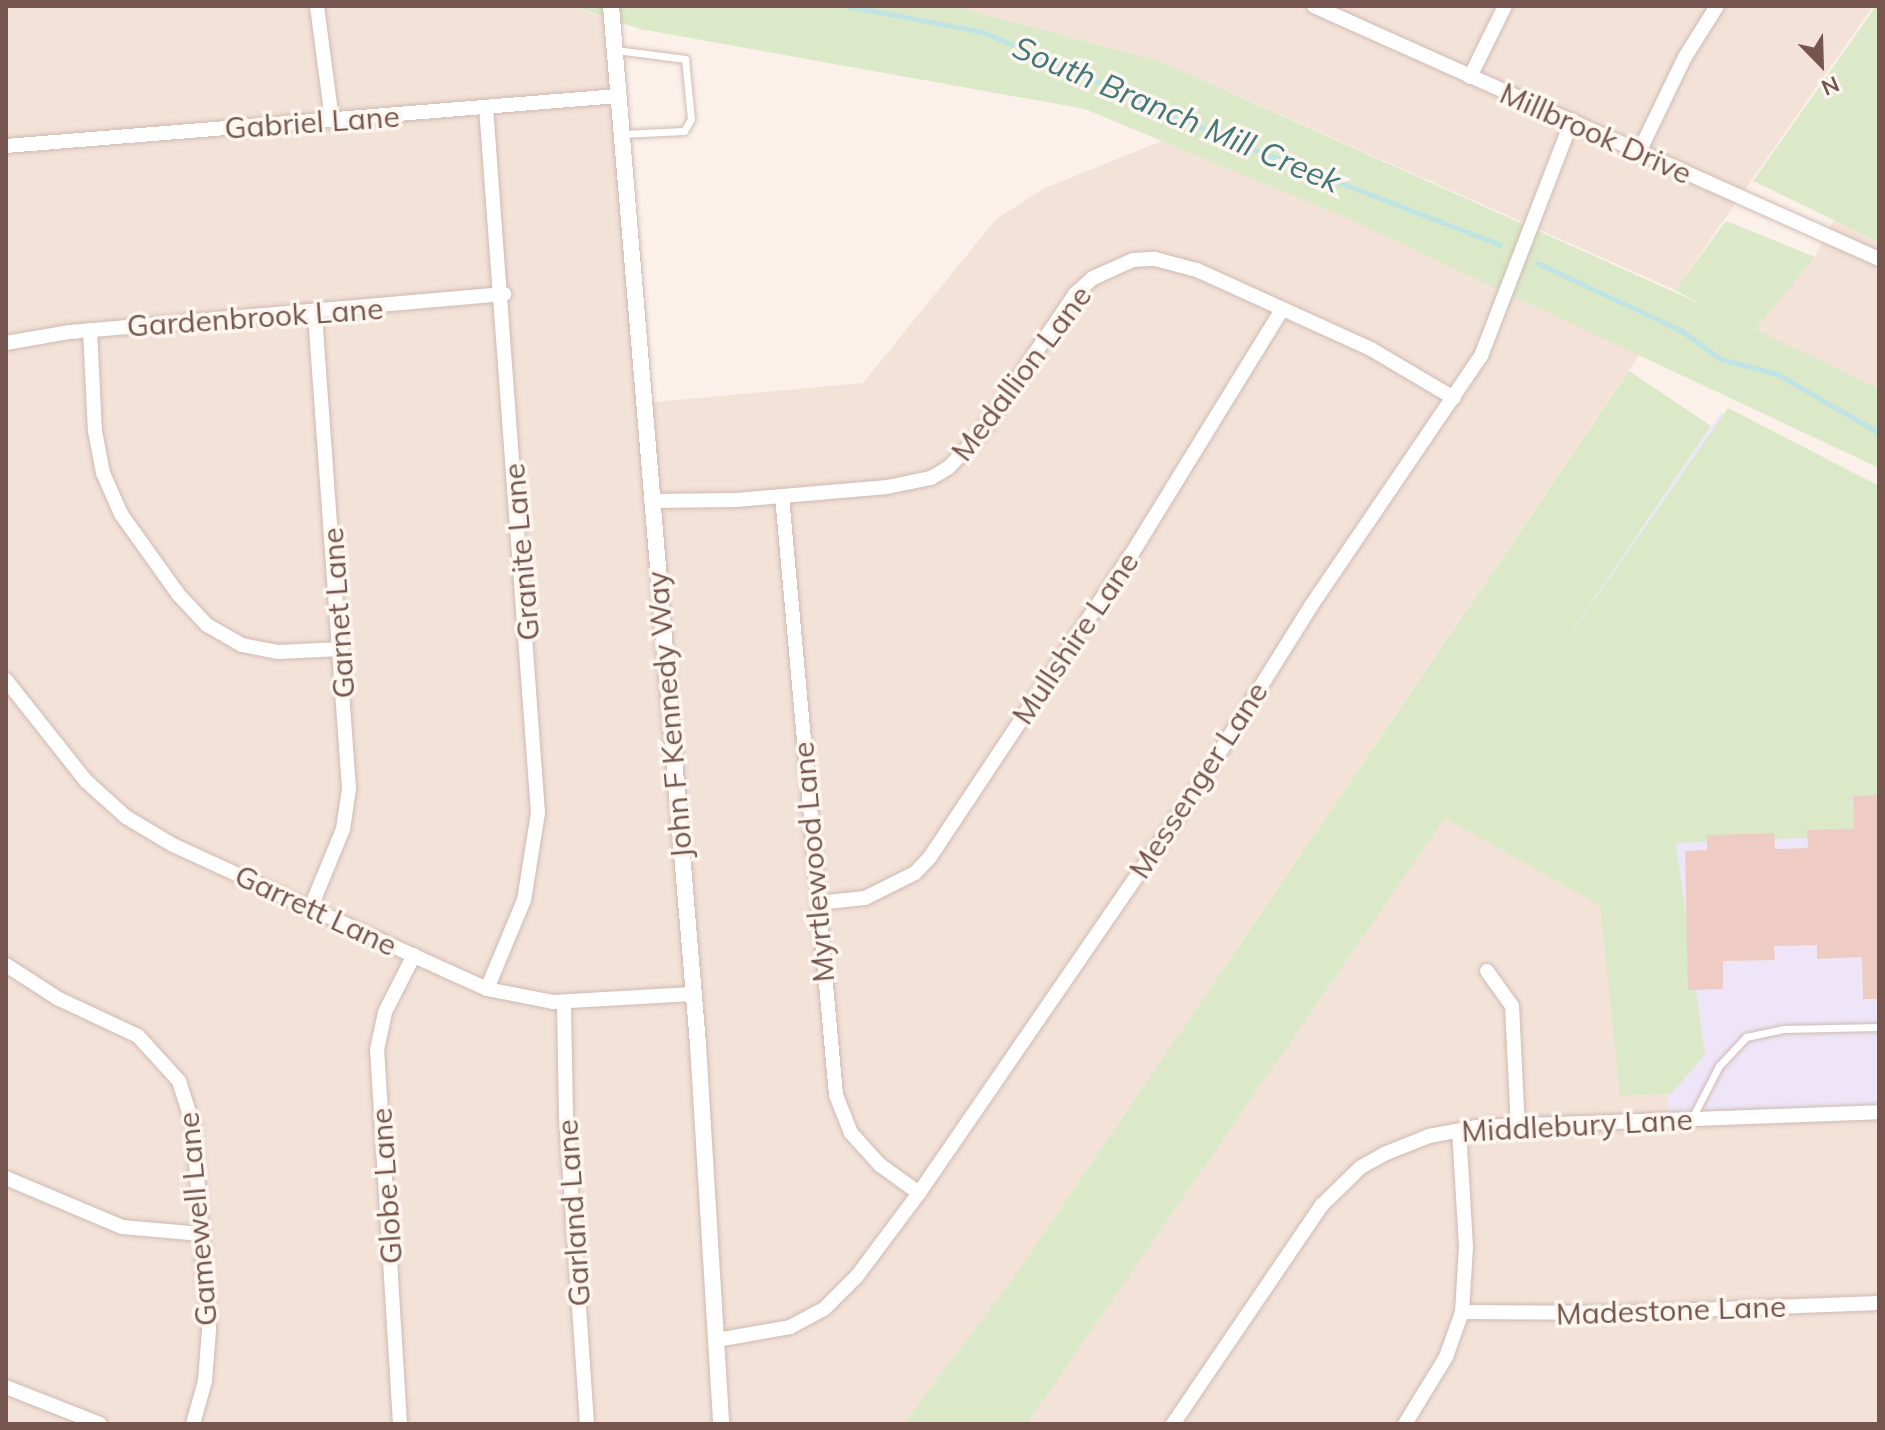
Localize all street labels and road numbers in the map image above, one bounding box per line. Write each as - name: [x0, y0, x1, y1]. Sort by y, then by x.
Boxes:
- street label: Millbrook Drive: [1495, 75, 1697, 191]
- street label: Gabriel Lane: [223, 98, 401, 146]
- street label: Medallion Lane: [943, 278, 1099, 468]
- street label: Gardenbrook Lane: [126, 290, 384, 344]
- street label: Granite Lane: [495, 462, 547, 642]
- street label: Garnet Lane: [314, 526, 362, 700]
- street label: Mullshire Lane: [1004, 545, 1146, 731]
- street label: John F Kennedy Way: [639, 570, 699, 860]
- street label: Messenger Lane: [1121, 675, 1275, 885]
- street label: Myrtlewood Lane: [785, 740, 841, 984]
- street label: Garrett Lane: [229, 857, 403, 963]
- street label: Middlebury Lane: [1460, 1101, 1694, 1149]
- street label: Globe Lane: [363, 1107, 409, 1265]
- street label: Gamewell Lane: [170, 1110, 224, 1328]
- street label: Garland Lane: [548, 1118, 598, 1308]
- street label: Madestone Lane: [1555, 1288, 1787, 1332]

